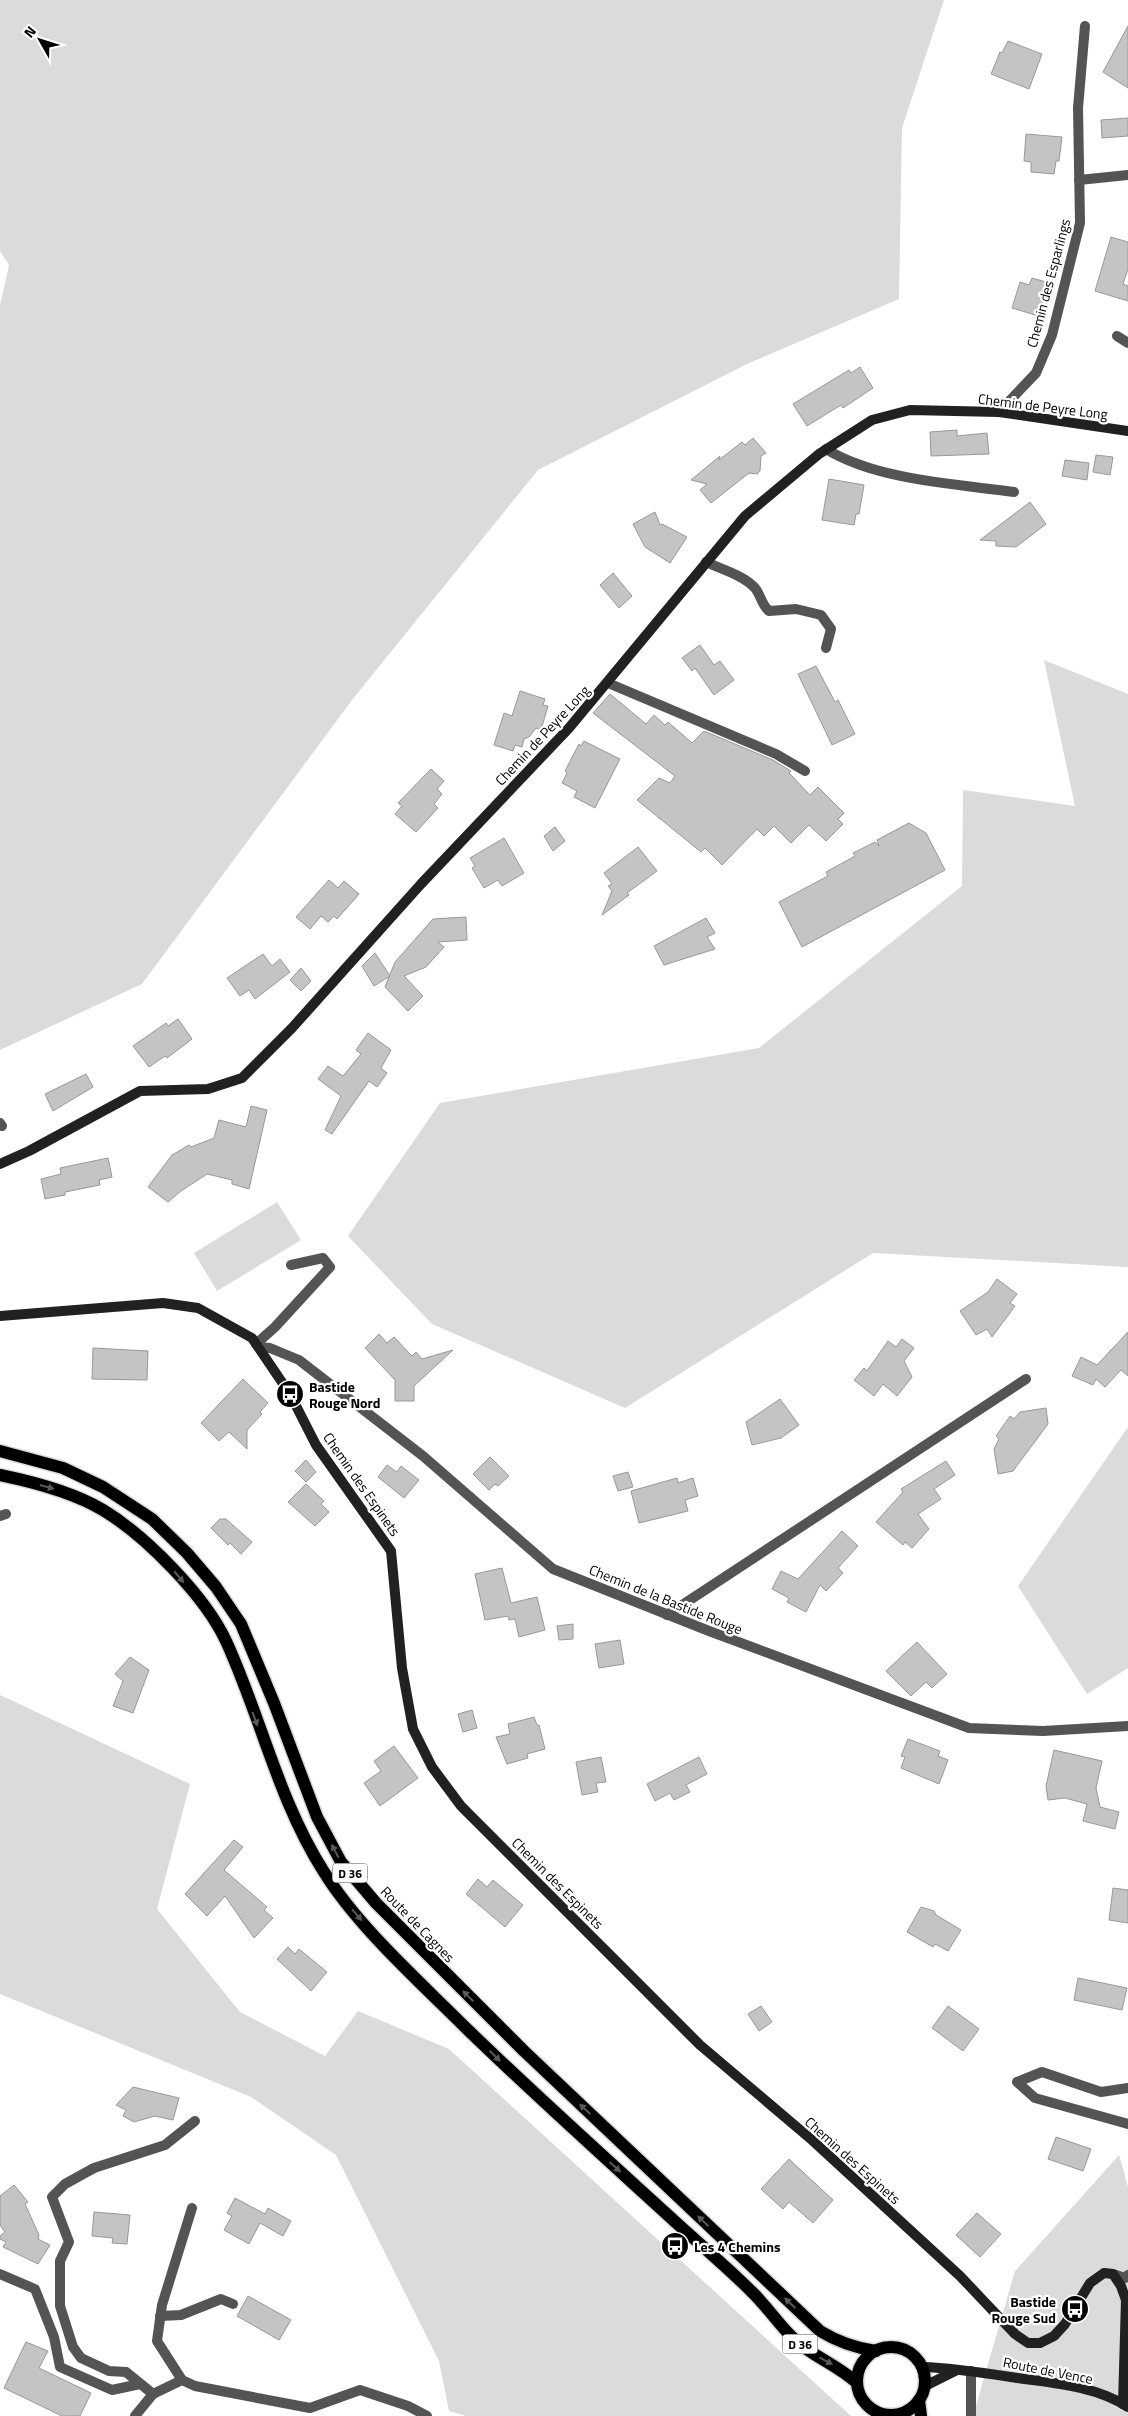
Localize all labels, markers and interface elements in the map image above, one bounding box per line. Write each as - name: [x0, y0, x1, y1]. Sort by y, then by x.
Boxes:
- north arrow: [15, 15, 65, 65]
- text: N: [18, 21, 41, 42]
- street label: Chemin des Esparlings: [1021, 216, 1075, 350]
- street label: Chemin de Peyre Long: [977, 388, 1109, 424]
- street label: Chemin de Peyre Long: [490, 680, 594, 790]
- place label: Bastide Rouge Nord: [309, 1376, 380, 1413]
- bus stop icon: Bastide Rouge Nord: [275, 1379, 305, 1409]
- street label: Chemin des Espinets: [318, 1428, 406, 1540]
- one-way arrow: [40, 1483, 55, 1491]
- street label: Chemin de la Bastide Rouge: [586, 1559, 746, 1639]
- one-way arrow: [174, 1571, 185, 1584]
- one-way arrow: [251, 1712, 259, 1727]
- street label: Chemin des Espinets: [507, 1832, 609, 1934]
- one-way arrow: [331, 1844, 339, 1858]
- road number: D 36: [332, 1864, 368, 1882]
- street label: Route de Cagnes: [376, 1881, 460, 1967]
- one-way arrow: [352, 1908, 363, 1921]
- one-way arrow: [462, 1990, 474, 2002]
- one-way arrow: [489, 2050, 501, 2062]
- one-way arrow: [579, 2103, 591, 2115]
- street label: Chemin des Espinets: [801, 2111, 905, 2209]
- one-way arrow: [608, 2161, 620, 2173]
- one-way arrow: [697, 2215, 709, 2227]
- bus stop icon: Les 4 Chemins: [660, 2231, 690, 2261]
- place label: Les 4 Chemins: [694, 2236, 781, 2257]
- place label: Bastide Rouge Sud: [992, 2291, 1056, 2328]
- bus stop icon: Bastide Rouge Sud: [1060, 2294, 1090, 2324]
- one-way arrow: [784, 2297, 796, 2309]
- road number: D 36: [782, 2334, 818, 2354]
- street label: Route de Vence: [1001, 2351, 1095, 2389]
- one-way arrow: [819, 2356, 833, 2365]

